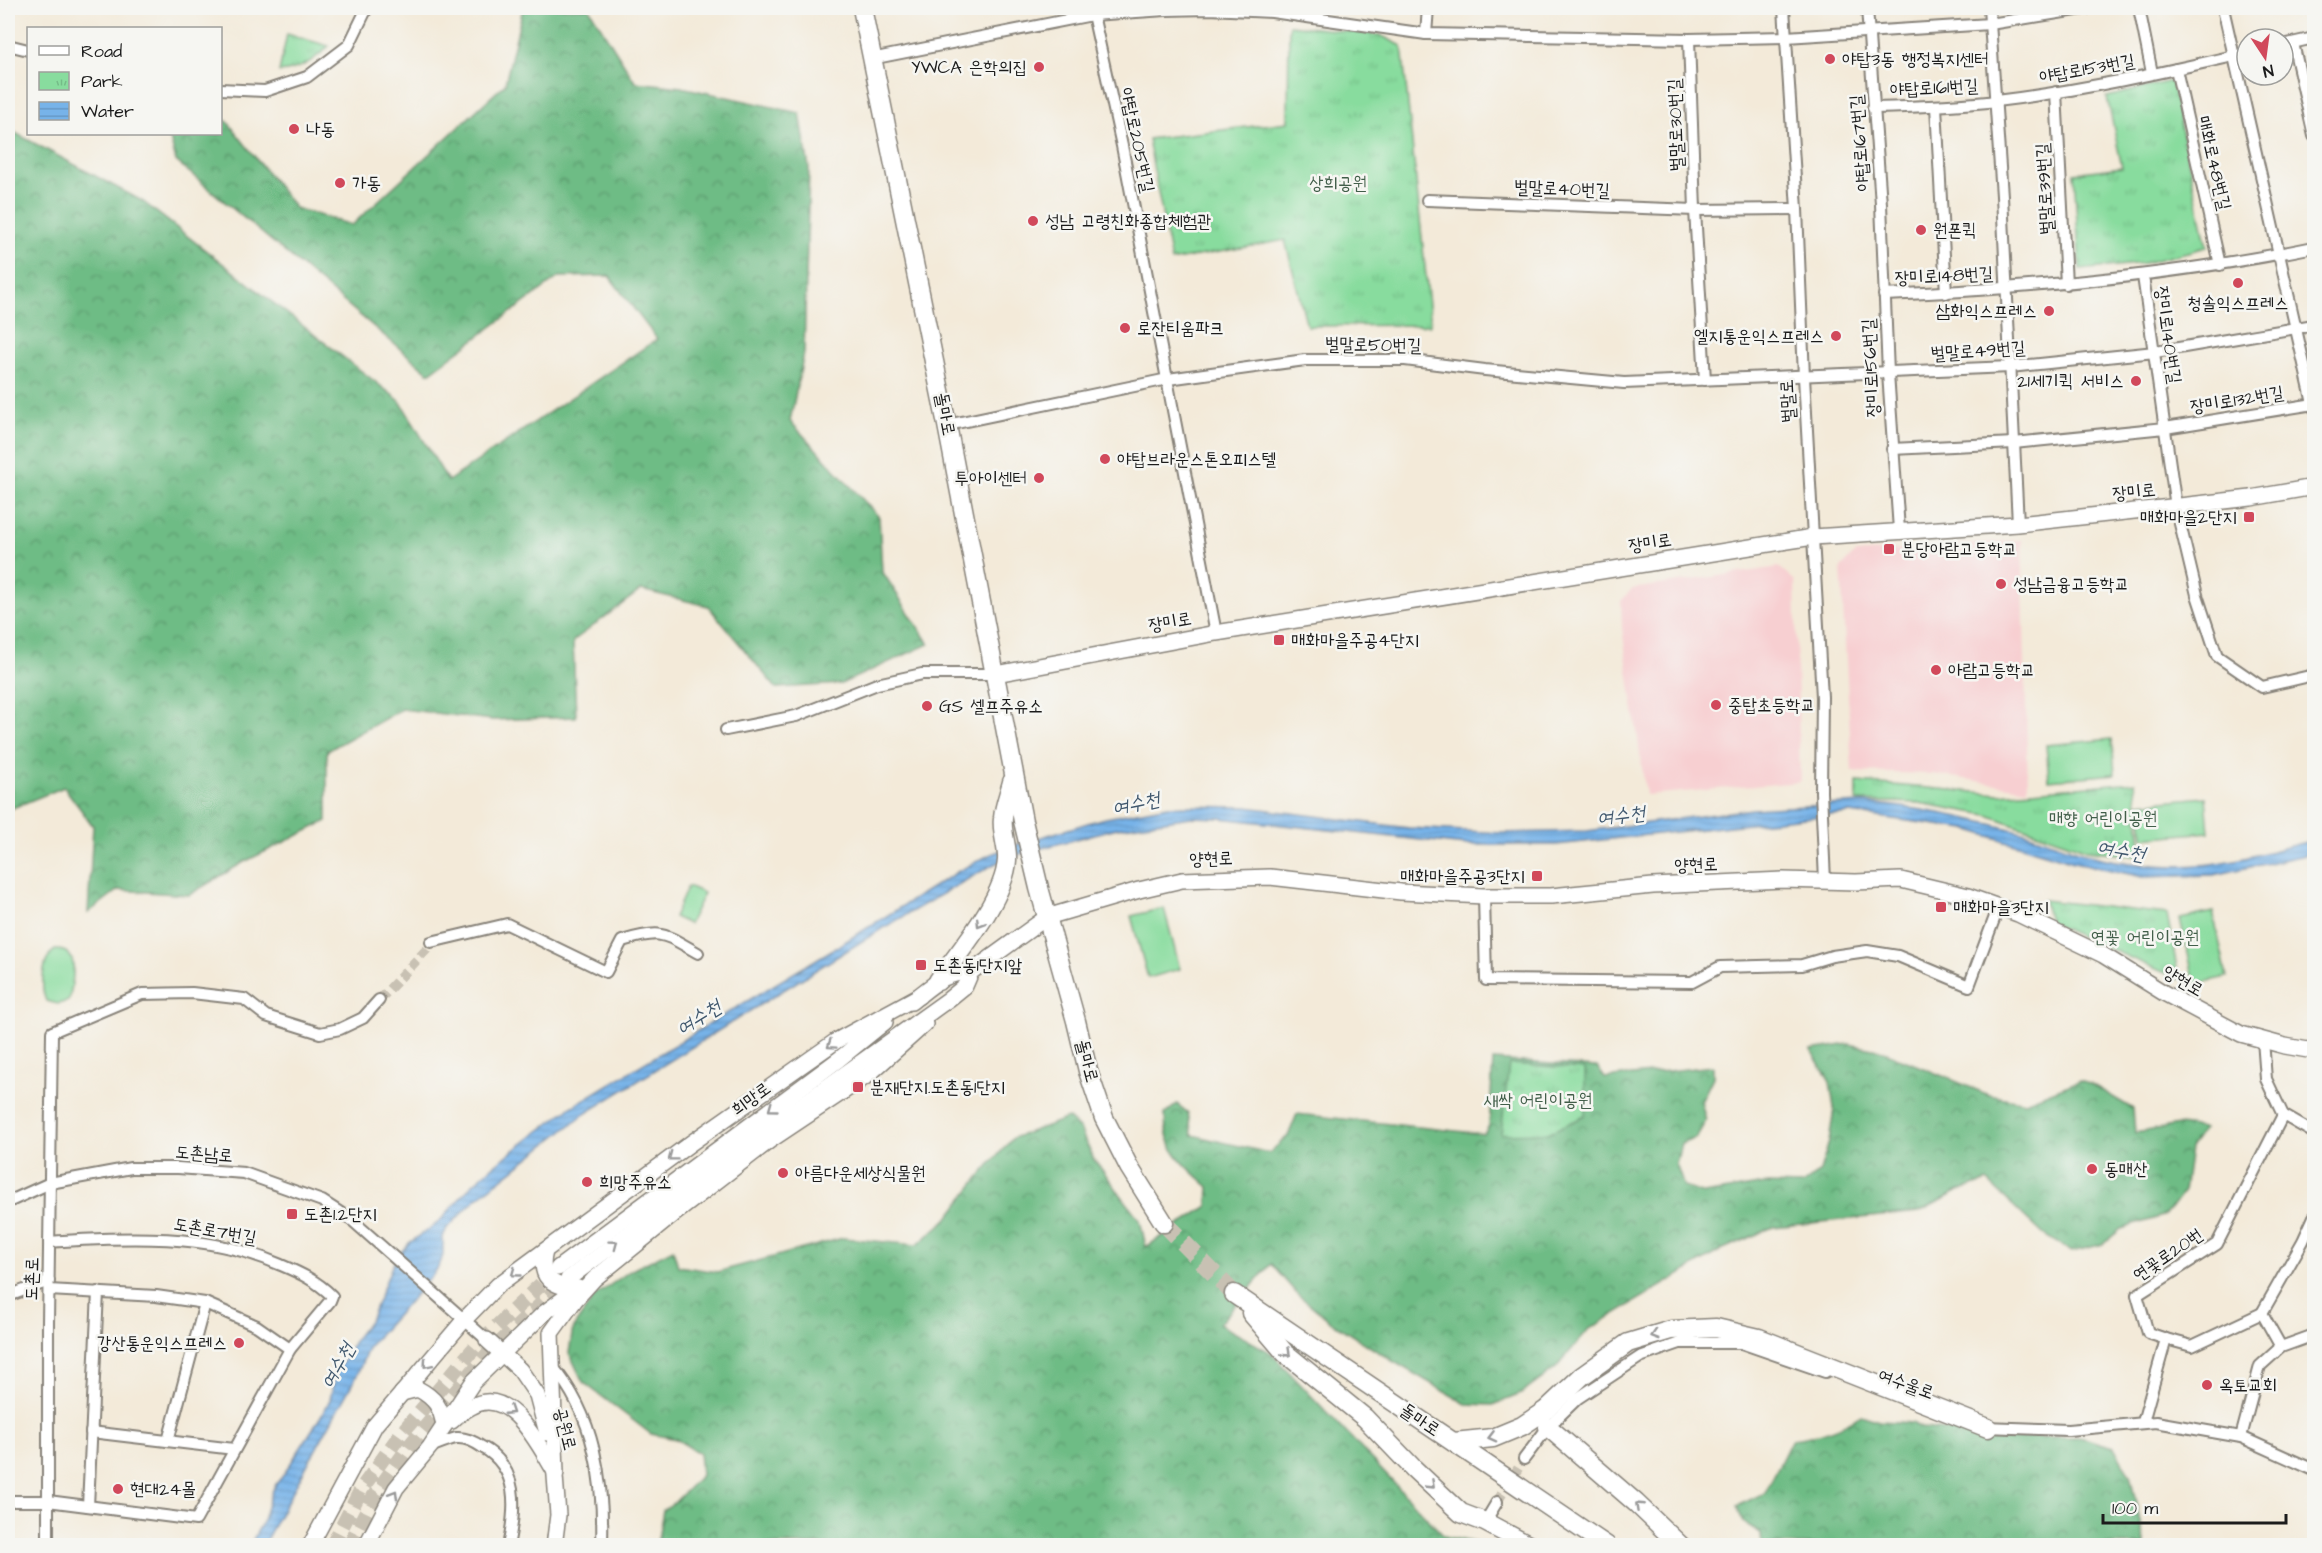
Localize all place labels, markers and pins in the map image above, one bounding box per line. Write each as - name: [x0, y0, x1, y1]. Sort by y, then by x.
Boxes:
- place label: 야탑3동 행정복지센터: [1842, 47, 1989, 72]
- marker: 야탑3동 행정복지센터: [1823, 52, 1837, 66]
- place label: YWCA 은학의집: [911, 55, 1027, 80]
- marker: YWCA 은학의집: [1032, 60, 1046, 74]
- place label: 나동: [306, 117, 335, 142]
- marker: 나동: [287, 122, 301, 136]
- place label: 가동: [352, 171, 381, 196]
- marker: 가동: [333, 176, 347, 190]
- place label: 성남 고령친화종합체험관: [1045, 209, 1212, 234]
- marker: 성남 고령친화종합체험관: [1026, 214, 1040, 228]
- place label: 원폰퀵: [1933, 218, 1976, 243]
- marker: 원폰퀵: [1914, 223, 1928, 237]
- marker: 청솔익스프레스: [2231, 276, 2245, 290]
- place label: 청솔익스프레스: [2187, 291, 2289, 316]
- place label: 삼화익스프레스: [1936, 299, 2037, 324]
- marker: 삼화익스프레스: [2042, 304, 2056, 318]
- place label: 로잔티움파크: [1137, 316, 1224, 341]
- marker: 로잔티움파크: [1118, 321, 1132, 335]
- place label: 엘지통운익스프레스: [1694, 324, 1824, 349]
- marker: 엘지통운익스프레스: [1829, 329, 1843, 343]
- place label: 21세기퀵 서비스: [2017, 369, 2124, 394]
- marker: 21세기퀵 서비스: [2129, 374, 2143, 388]
- place label: 야탑브라운스톤오피스텔: [1117, 447, 1276, 472]
- marker: 야탑브라운스톤오피스텔: [1098, 452, 1112, 466]
- place label: 투아이센터: [955, 466, 1027, 491]
- marker: 투아이센터: [1032, 471, 1046, 485]
- place label: 매화마을2단지: [2140, 505, 2237, 530]
- marker: 매화마을2단지: [2242, 510, 2256, 524]
- place label: 분당아람고등학교: [1901, 537, 2017, 562]
- marker: 분당아람고등학교: [1882, 542, 1896, 556]
- place label: 성남금융고등학교: [2013, 572, 2129, 597]
- marker: 성남금융고등학교: [1994, 577, 2008, 591]
- place label: 매화마을주공4단지: [1291, 628, 1419, 653]
- marker: 매화마을주공4단지: [1272, 633, 1286, 647]
- place label: 아람고등학교: [1948, 658, 2035, 683]
- marker: 아람고등학교: [1929, 663, 1943, 677]
- place label: 중탑초등학교: [1728, 693, 1815, 718]
- place label: GS 셀프주유소: [939, 694, 1043, 719]
- marker: 중탑초등학교: [1709, 698, 1723, 712]
- marker: GS 셀프주유소: [920, 699, 934, 713]
- place label: 매화마을주공3단지: [1400, 864, 1525, 889]
- marker: 매화마을주공3단지: [1530, 869, 1544, 883]
- place label: 매화마을3단지: [1953, 895, 2049, 920]
- marker: 매화마을3단지: [1934, 900, 1948, 914]
- place label: 도촌동1단지앞: [933, 953, 1023, 978]
- marker: 도촌동1단지앞: [914, 958, 928, 972]
- place label: 분재단지.도촌동1단지: [870, 1075, 1005, 1100]
- marker: 분재단지.도촌동1단지: [851, 1080, 865, 1094]
- place label: 동매산: [2104, 1157, 2148, 1182]
- place label: 아름다운세상식물원: [795, 1161, 925, 1186]
- marker: 동매산: [2085, 1162, 2099, 1176]
- marker: 아름다운세상식물원: [776, 1166, 790, 1180]
- place label: 희망주유소: [599, 1170, 671, 1195]
- marker: 희망주유소: [580, 1175, 594, 1189]
- place label: 도촌1.2단지: [304, 1202, 377, 1227]
- marker: 도촌1.2단지: [285, 1207, 299, 1221]
- place label: 강산통운익스프레스: [97, 1331, 227, 1356]
- marker: 강산통운익스프레스: [232, 1336, 246, 1350]
- place label: 옥토교회: [2219, 1373, 2277, 1398]
- marker: 옥토교회: [2200, 1378, 2214, 1392]
- place label: 현대24몰: [130, 1477, 196, 1502]
- marker: 현대24몰: [111, 1482, 125, 1496]

